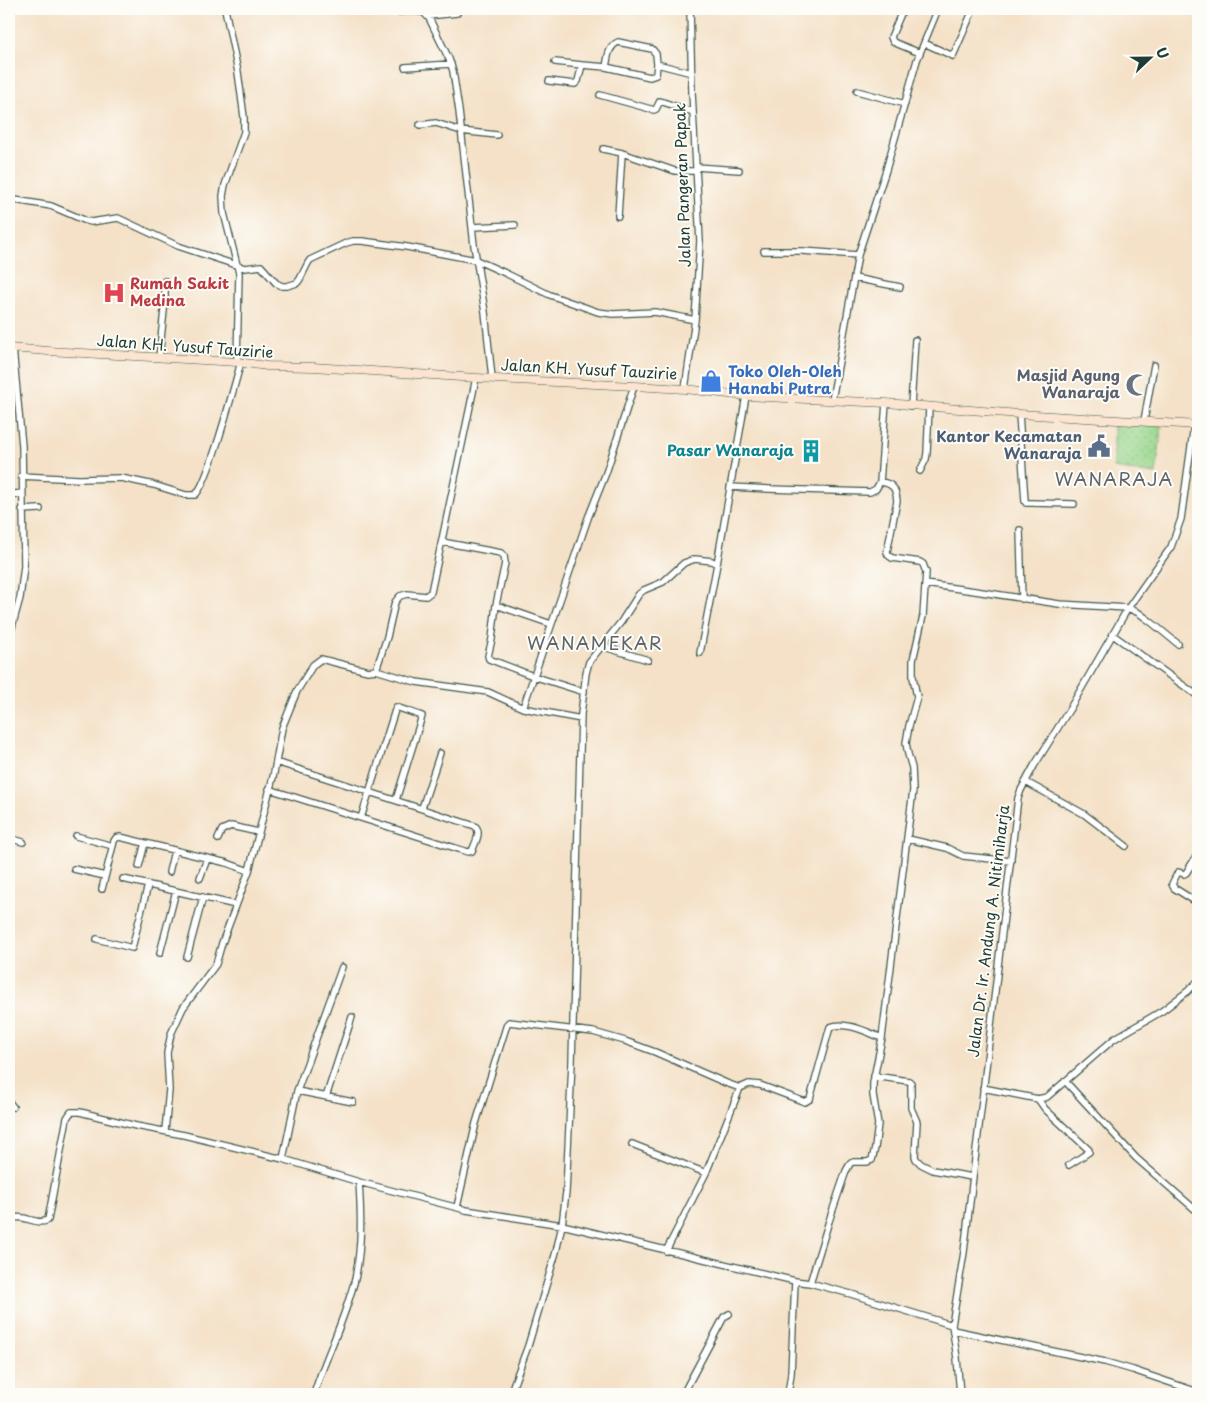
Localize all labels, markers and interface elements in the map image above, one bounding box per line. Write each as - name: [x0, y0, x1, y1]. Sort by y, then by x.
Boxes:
- north arrow: [1124, 32, 1174, 82]
- text: U: [1151, 44, 1174, 62]
- street label: Jalan Pangeran Papak: [667, 103, 696, 268]
- place label: Rumah Sakit Medina: [130, 271, 229, 311]
- hospital icon: Rumah Sakit Medina: [101, 280, 127, 306]
- street label: Jalan KH. Yusuf Tauzirie: [96, 328, 274, 363]
- street label: Jalan KH. Yusuf Tauzirie: [500, 352, 678, 385]
- place label: Toko Oleh-Oleh Hanabi Putra: [728, 359, 842, 399]
- place label: Masjid Agung Wanaraja: [1017, 363, 1121, 403]
- shop icon: Toko Oleh-Oleh Hanabi Putra: [698, 368, 724, 394]
- mosque icon: Masjid Agung Wanaraja: [1124, 372, 1150, 398]
- place label: Kantor Kecamatan Wanaraja: [936, 424, 1083, 464]
- public building icon: Kantor Kecamatan Wanaraja: [1086, 433, 1112, 459]
- place label: Pasar Wanaraja: [667, 438, 795, 461]
- building icon: Pasar Wanaraja: [798, 438, 824, 464]
- district label: WANARAJA: [1055, 465, 1173, 492]
- district label: WANAMEKAR: [527, 629, 663, 656]
- street label: Jalan Dr. Ir. Andung A. Nitimiharja: [961, 803, 1014, 1058]

